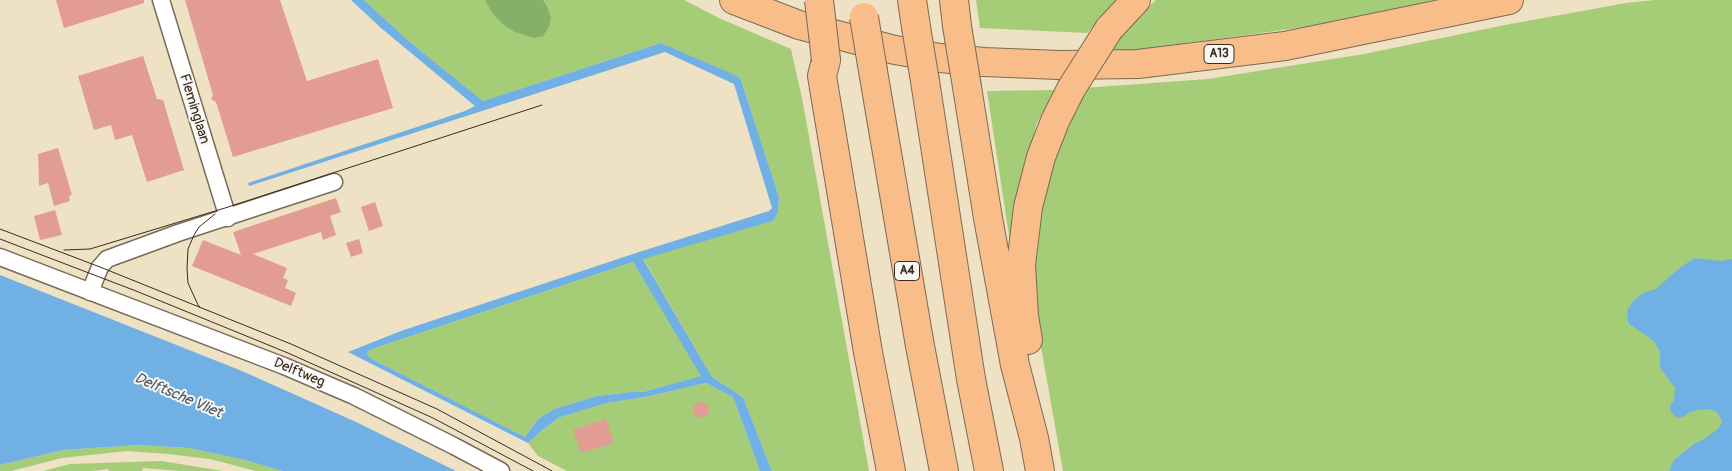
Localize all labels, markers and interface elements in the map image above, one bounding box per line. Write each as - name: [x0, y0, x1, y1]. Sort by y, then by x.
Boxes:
- road number: A13: [1204, 44, 1234, 64]
- street label: Fleminglaan: [175, 72, 213, 146]
- road number: A4: [894, 262, 920, 280]
- street label: Delftweg: [271, 355, 327, 391]
- water label: Delftsche Vliet: [132, 370, 224, 422]

